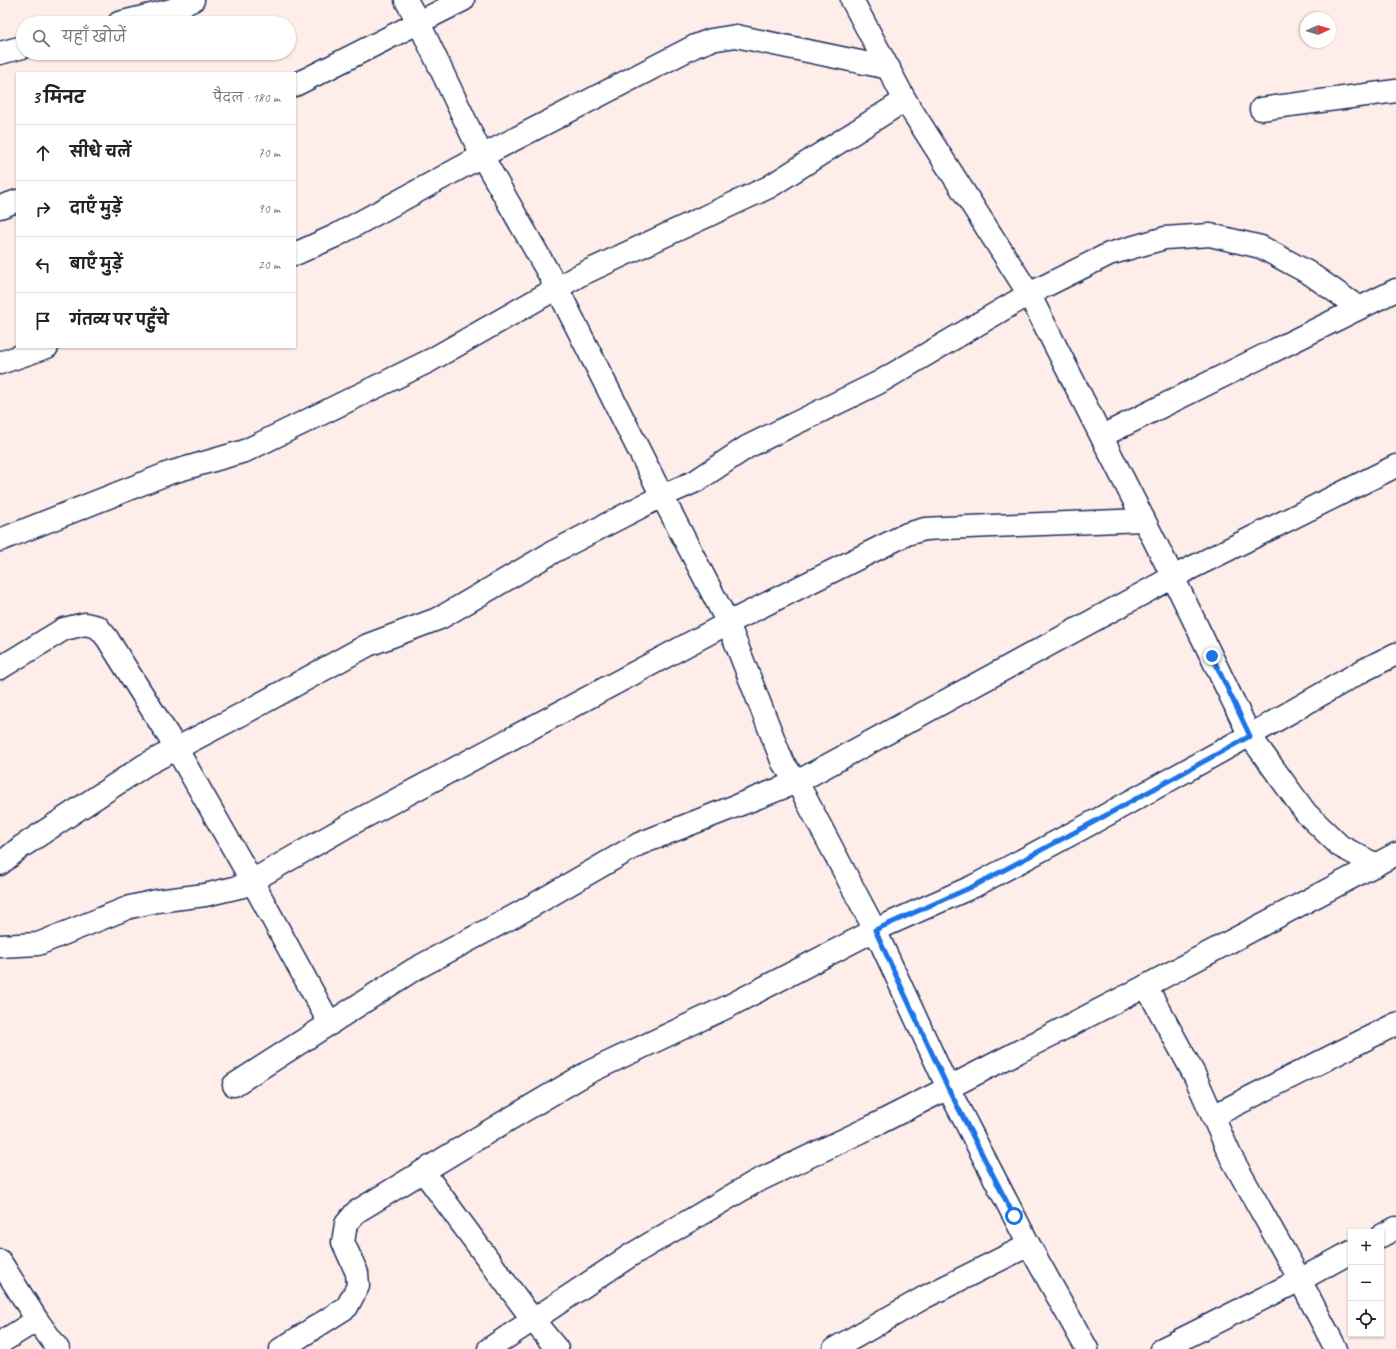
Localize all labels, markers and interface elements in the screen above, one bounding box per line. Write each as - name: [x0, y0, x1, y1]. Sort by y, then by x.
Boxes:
- north arrow: [1300, 12, 1336, 48]
- search box: [16, 16, 296, 60]
- icon: search: [30, 27, 52, 49]
- text: यहाँ खोजें: [62, 28, 126, 47]
- text: 3 मिनट: [32, 87, 85, 108]
- text: पैदल · 180 m: [213, 90, 280, 106]
- icon: ahead: [32, 142, 54, 164]
- text: सीधे चलें: [70, 143, 131, 162]
- text: 70 m: [258, 145, 280, 161]
- icon: right: [32, 198, 54, 220]
- text: दाएँ मुड़ें: [70, 199, 122, 218]
- text: 90 m: [258, 201, 280, 217]
- icon: left: [32, 254, 54, 276]
- text: बाएँ मुड़ें: [70, 255, 122, 274]
- text: 20 m: [258, 257, 280, 273]
- icon: arrive: [32, 310, 54, 332]
- text: गंतव्य पर पहुँचे: [70, 311, 168, 330]
- route end: [1203, 647, 1221, 665]
- route start: [1005, 1207, 1023, 1225]
- map controls: [1348, 1229, 1384, 1337]
- button: +: [1348, 1229, 1384, 1265]
- button: −: [1348, 1265, 1384, 1301]
- button: locate: [1348, 1301, 1384, 1337]

